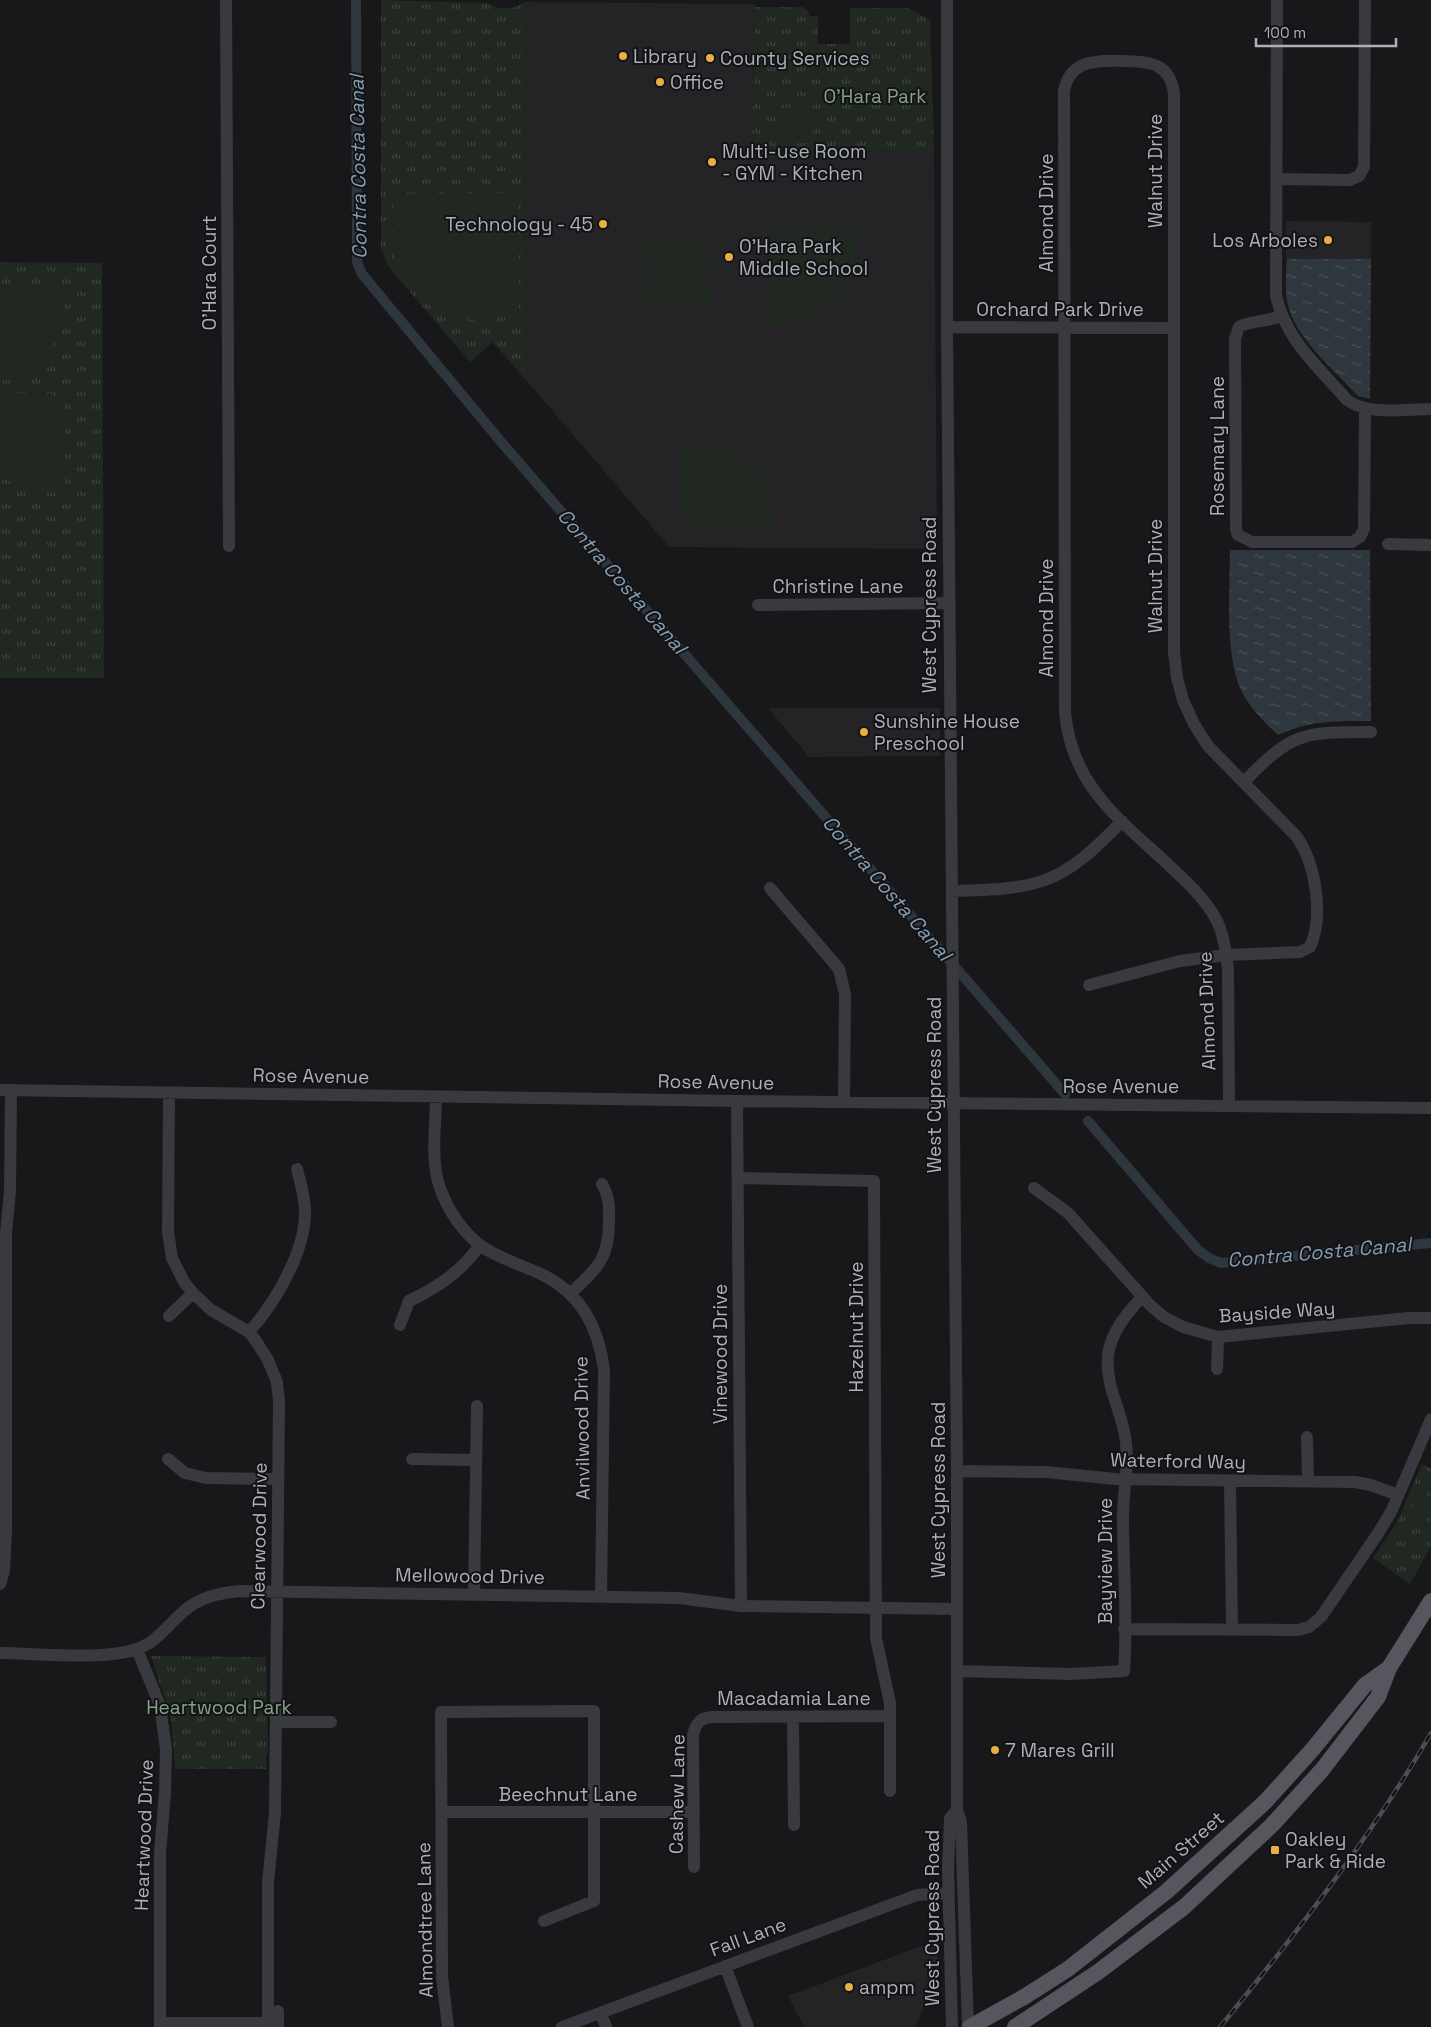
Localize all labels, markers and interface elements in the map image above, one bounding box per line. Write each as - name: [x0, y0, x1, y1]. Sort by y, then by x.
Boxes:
- scale bar: [1256, 15, 1396, 47]
- text: 100 m: [1264, 23, 1306, 42]
- place label: Library: [633, 44, 697, 69]
- place label: County Services: [720, 46, 870, 71]
- marker: Library: [617, 50, 629, 62]
- marker: County Services: [704, 52, 716, 64]
- place label: Office: [670, 70, 724, 95]
- water label: Contra Costa Canal: [343, 72, 373, 259]
- marker: Office: [654, 76, 666, 88]
- park label: O'Hara Park: [824, 84, 926, 109]
- street label: Walnut Drive: [1143, 114, 1168, 228]
- place label: Multi-use Room - GYM - Kitchen: [722, 139, 866, 186]
- street label: Almond Drive: [1034, 154, 1059, 273]
- marker: Multi-use Room - GYM - Kitchen: [706, 156, 718, 168]
- place label: Technology - 45: [445, 212, 593, 237]
- street label: O'Hara Court: [197, 216, 222, 330]
- marker: Technology - 45: [597, 218, 609, 230]
- place label: Los Arboles: [1212, 228, 1318, 253]
- place label: O'Hara Park Middle School: [739, 234, 868, 281]
- marker: Los Arboles: [1322, 234, 1334, 246]
- marker: O'Hara Park Middle School: [723, 251, 735, 263]
- street label: Orchard Park Drive: [976, 297, 1144, 322]
- street label: Rosemary Lane: [1205, 376, 1230, 516]
- water label: Contra Costa Canal: [552, 503, 694, 661]
- street label: West Cypress Road: [917, 517, 942, 693]
- street label: Walnut Drive: [1143, 519, 1168, 633]
- street label: Almond Drive: [1034, 559, 1059, 678]
- street label: Christine Lane: [773, 574, 903, 599]
- place label: Sunshine House Preschool: [874, 709, 1020, 756]
- marker: Sunshine House Preschool: [858, 726, 870, 738]
- water label: Contra Costa Canal: [817, 810, 959, 968]
- street label: Almond Drive: [1192, 951, 1222, 1071]
- street label: West Cypress Road: [922, 997, 947, 1173]
- street label: Rose Avenue: [252, 1062, 370, 1090]
- street label: Rose Avenue: [657, 1068, 775, 1096]
- street label: Rose Avenue: [1063, 1074, 1179, 1099]
- water label: Contra Costa Canal: [1226, 1231, 1414, 1273]
- street label: Hazelnut Drive: [844, 1261, 869, 1393]
- street label: Vinewood Drive: [708, 1284, 733, 1424]
- street label: Bayside Way: [1218, 1295, 1336, 1329]
- street label: Anvilwood Drive: [568, 1356, 596, 1500]
- street label: West Cypress Road: [926, 1402, 951, 1578]
- street label: Waterford Way: [1110, 1447, 1246, 1475]
- street label: Clearwood Drive: [245, 1462, 273, 1610]
- street label: Bayview Drive: [1093, 1498, 1118, 1624]
- street label: Mellowood Drive: [395, 1562, 545, 1590]
- street label: Macadamia Lane: [717, 1686, 871, 1711]
- park label: Heartwood Park: [146, 1695, 292, 1720]
- street label: Cashew Lane: [663, 1734, 691, 1854]
- place label: 7 Mares Grill: [1005, 1738, 1115, 1763]
- marker: 7 Mares Grill: [989, 1744, 1001, 1756]
- street label: Heartwood Drive: [129, 1759, 159, 1911]
- street label: Beechnut Lane: [498, 1782, 638, 1807]
- street label: Main Street: [1133, 1806, 1229, 1894]
- place label: Oakley Park & Ride: [1285, 1827, 1386, 1874]
- street label: West Cypress Road: [920, 1830, 945, 2006]
- street label: Almondtree Lane: [411, 1842, 439, 1998]
- marker: Oakley Park & Ride: [1269, 1844, 1281, 1856]
- street label: Fall Lane: [706, 1912, 790, 1962]
- place label: ampm: [859, 1975, 915, 2000]
- marker: ampm: [843, 1981, 855, 1993]

